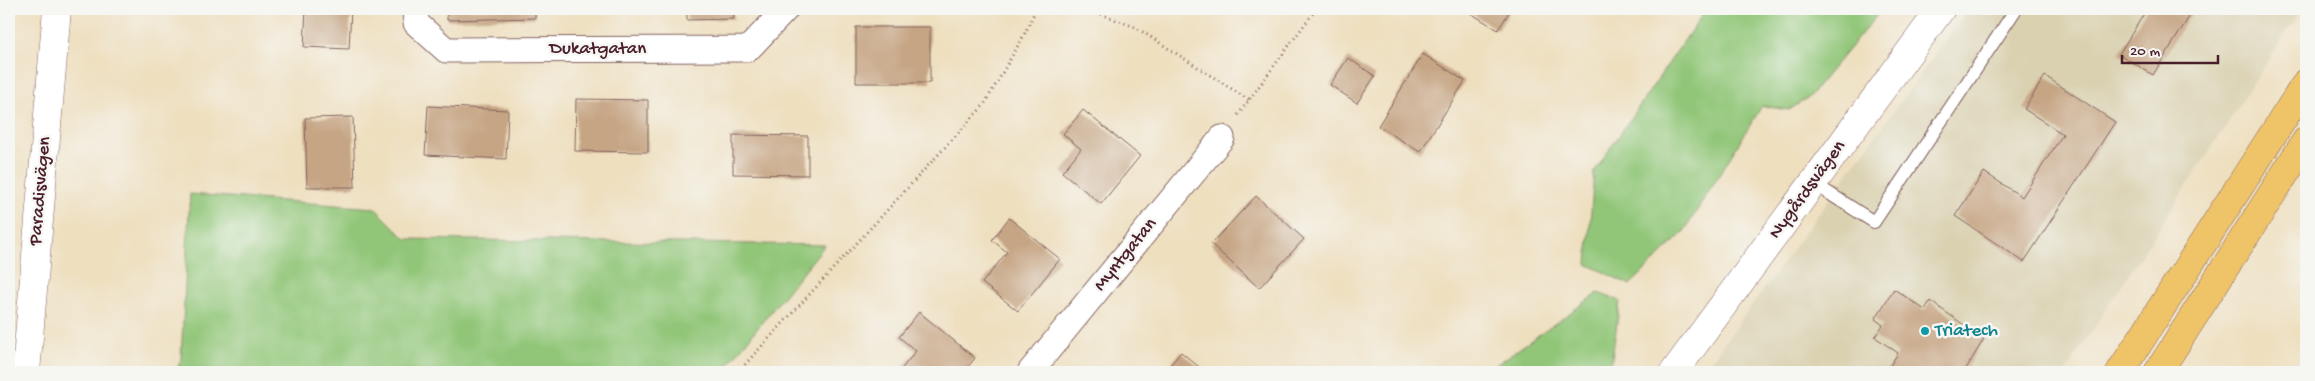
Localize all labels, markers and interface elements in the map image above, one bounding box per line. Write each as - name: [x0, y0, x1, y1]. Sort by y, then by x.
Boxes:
- scale bar: [2122, 32, 2219, 64]
- street label: Dukatgatan: [548, 38, 646, 61]
- text: 20 m: [2130, 43, 2160, 61]
- street label: Paradisvägen: [25, 136, 57, 247]
- street label: Nygårdsvägen: [1764, 136, 1852, 244]
- street label: Myntgatan: [1089, 214, 1163, 296]
- place label: Triatech: [1934, 320, 1998, 343]
- marker: Triatech: [1919, 325, 1931, 337]

